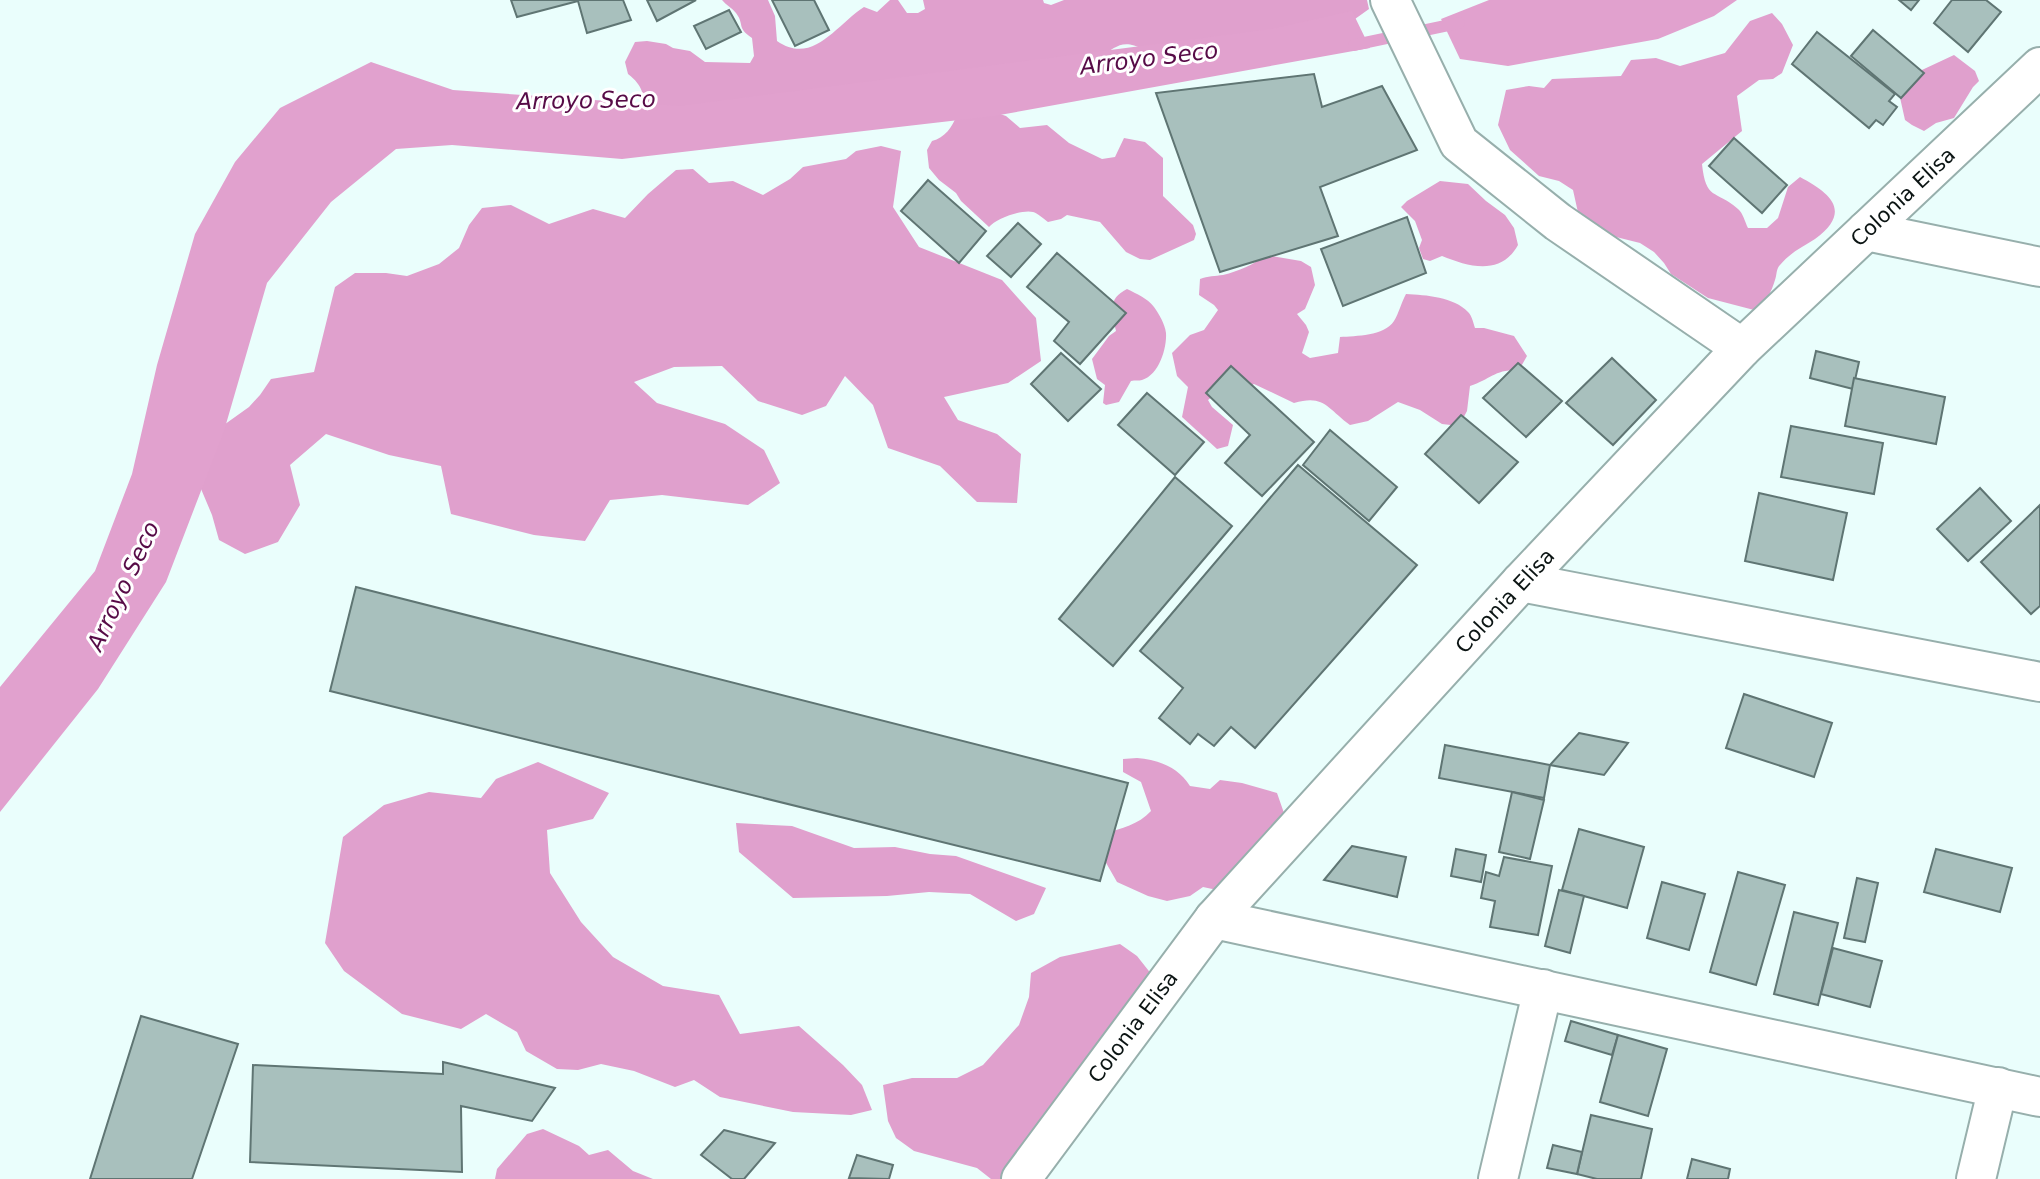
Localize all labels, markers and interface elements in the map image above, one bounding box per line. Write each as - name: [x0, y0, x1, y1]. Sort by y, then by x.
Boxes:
- water label: Arroyo Seco: [1076, 37, 1220, 80]
- water label: Arroyo Seco: [514, 86, 656, 114]
- street label: Colonia Elisa: [1846, 143, 1960, 251]
- water label: Arroyo Seco: [81, 517, 164, 656]
- street label: Colonia Elisa: [1451, 544, 1559, 658]
- street label: Colonia Elisa: [1083, 966, 1183, 1088]

